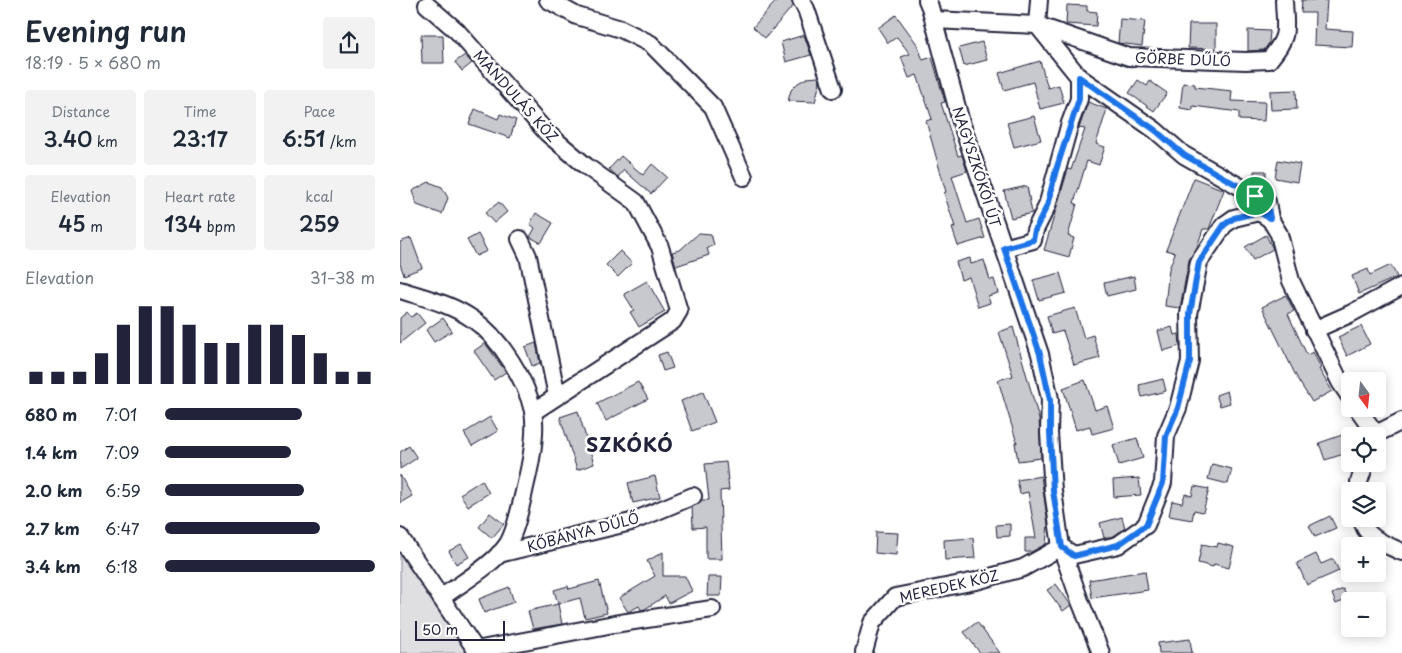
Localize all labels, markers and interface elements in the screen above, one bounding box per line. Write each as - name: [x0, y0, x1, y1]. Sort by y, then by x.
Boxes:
- text: Evening run: [25, 9, 187, 52]
- button: share: [323, 17, 375, 69]
- street label: MANDULÁS KÖZ: [469, 45, 563, 147]
- street label: GÖRBE DŰLŐ: [1135, 47, 1231, 71]
- text: 18:19 · 5 × 680 m: [25, 50, 161, 74]
- text: Distance: [51, 101, 110, 122]
- text: Time: [183, 101, 217, 122]
- text: Pace: [304, 101, 335, 122]
- street label: NAGYSZKÓKÓI ÚT: [948, 104, 1007, 231]
- text: 3.40: [44, 122, 92, 154]
- text: 23:17: [172, 122, 228, 154]
- text: 6:51: [282, 122, 325, 154]
- text: km: [92, 131, 118, 152]
- text: /km: [325, 131, 357, 152]
- pin: [1234, 175, 1276, 217]
- icon: arrive: [1241, 182, 1269, 210]
- text: Elevation: [50, 186, 111, 207]
- text: Heart rate: [165, 186, 235, 207]
- text: kcal: [305, 186, 333, 207]
- text: 45: [58, 207, 86, 239]
- text: 134: [164, 207, 202, 239]
- text: 259: [299, 207, 340, 239]
- text: m: [86, 216, 103, 237]
- text: bpm: [202, 216, 236, 237]
- text: Elevation: [25, 265, 94, 289]
- text: 31–38 m: [310, 265, 375, 289]
- north arrow: [1341, 372, 1386, 418]
- map controls: [1341, 372, 1386, 637]
- text: 680 m: [25, 402, 77, 426]
- text: 7:01: [105, 402, 137, 426]
- button: locate: [1341, 427, 1386, 472]
- district label: SZKÓKÓ: [586, 430, 674, 458]
- text: 1.4 km: [25, 440, 77, 464]
- text: 7:09: [105, 440, 139, 464]
- text: 2.0 km: [25, 478, 82, 502]
- text: 6:59: [105, 478, 141, 502]
- button: layers: [1341, 482, 1386, 527]
- street label: KŐBÁNYA DŰLŐ: [524, 507, 642, 557]
- text: 2.7 km: [25, 516, 80, 540]
- text: 6:47: [105, 516, 140, 540]
- button: +: [1341, 537, 1386, 582]
- text: 3.4 km: [25, 554, 81, 578]
- text: 6:18: [105, 554, 138, 578]
- street label: MEREDEK KÖZ: [897, 564, 1001, 608]
- button: −: [1341, 592, 1386, 637]
- scale bar: [415, 618, 505, 641]
- text: 50 m: [422, 619, 458, 640]

